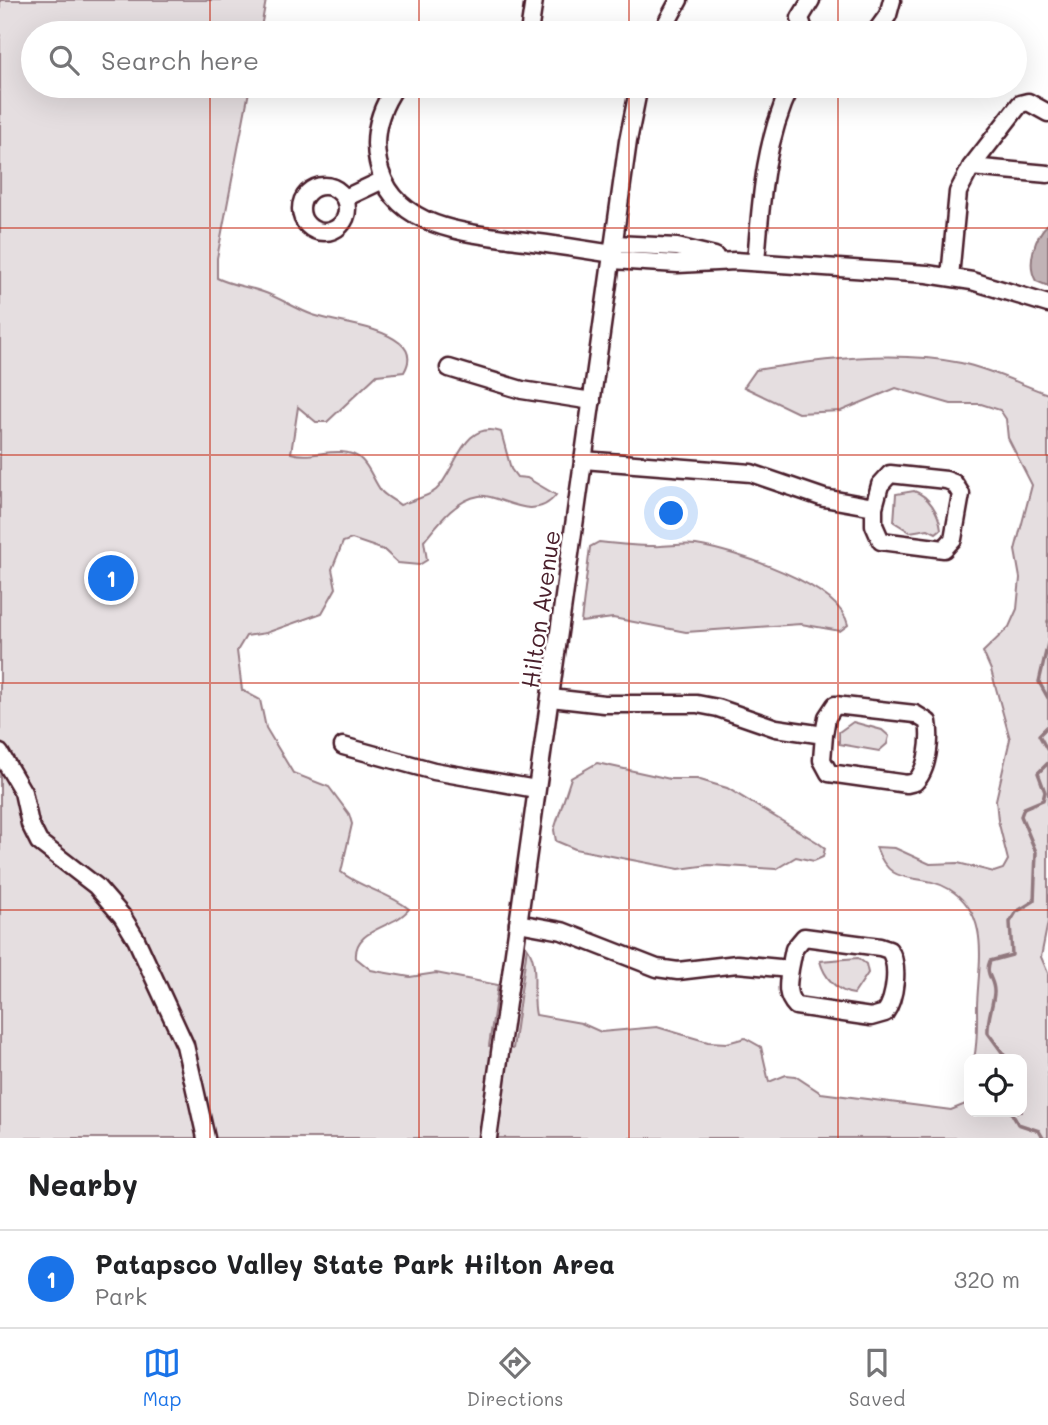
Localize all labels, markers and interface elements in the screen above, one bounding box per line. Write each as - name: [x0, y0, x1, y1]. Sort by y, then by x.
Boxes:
- search box: [21, 21, 1027, 98]
- icon: search: [45, 41, 83, 79]
- text: Search here: [101, 43, 259, 77]
- your location: [654, 496, 688, 530]
- street label: Hilton Avenue: [514, 528, 566, 690]
- pin: 1: [88, 552, 134, 604]
- map controls: [964, 1054, 1027, 1117]
- button: locate: [964, 1054, 1027, 1117]
- text: Nearby: [28, 1164, 138, 1204]
- text: Patapsco Valley State Park Hilton Area: [95, 1247, 615, 1281]
- text: 1: [46, 1264, 56, 1294]
- text: 320 m: [954, 1264, 1020, 1294]
- text: Park: [95, 1281, 147, 1311]
- tab: Map: [143, 1344, 181, 1411]
- tab: Directions: [467, 1344, 563, 1411]
- tab: Saved: [849, 1344, 905, 1411]

